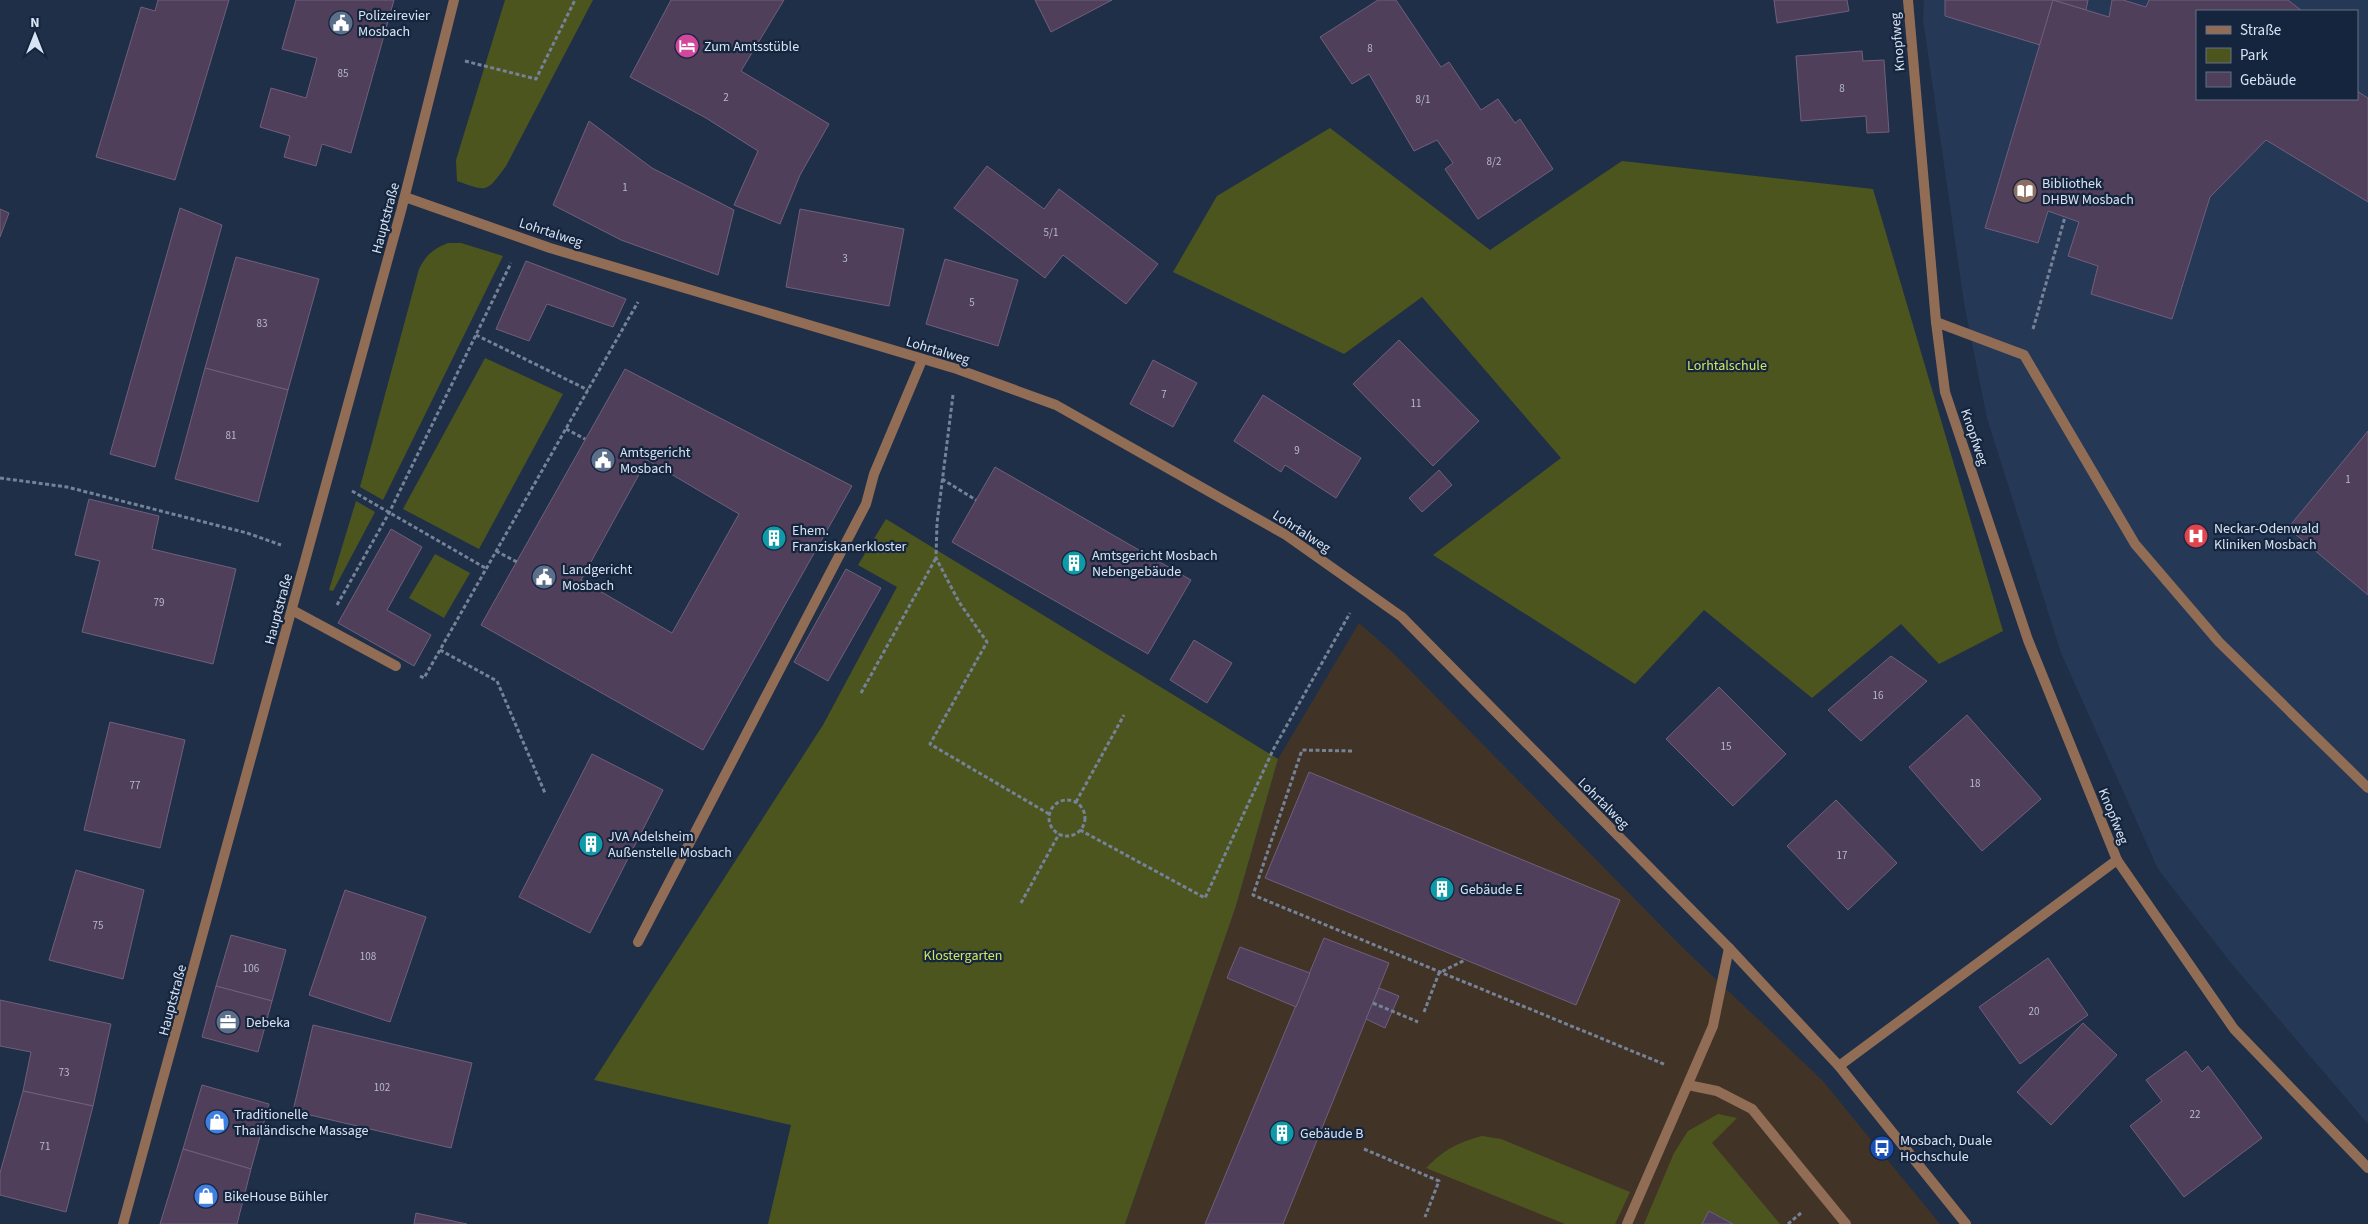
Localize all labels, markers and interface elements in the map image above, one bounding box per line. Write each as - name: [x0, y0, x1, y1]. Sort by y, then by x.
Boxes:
- place label: Polizeirevier Mosbach: [358, 6, 430, 42]
- north arrow: [10, 10, 60, 60]
- public building icon: Polizeirevier Mosbach: [328, 10, 354, 36]
- legend: [2196, 10, 2358, 100]
- street label: Knopfweg: [1885, 12, 1911, 72]
- text: N: [30, 13, 40, 33]
- text: Straße: [2240, 20, 2281, 41]
- hotel icon: Zum Amtsstüble: [674, 33, 700, 59]
- place label: Zum Amtsstüble: [704, 37, 799, 57]
- house number: 8: [1367, 41, 1373, 56]
- text: Park: [2240, 45, 2269, 66]
- house number: 85: [338, 66, 348, 81]
- text: Gebäude: [2240, 70, 2296, 91]
- house number: 8: [1839, 81, 1845, 96]
- house number: 2: [723, 90, 729, 105]
- house number: 8/1: [1416, 92, 1430, 107]
- house number: 8/2: [1487, 154, 1501, 169]
- place label: Bibliothek DHBW Mosbach: [2042, 174, 2134, 210]
- library icon: Bibliothek DHBW Mosbach: [2012, 178, 2038, 204]
- street label: Hauptstraße: [367, 180, 405, 256]
- house number: 1: [622, 180, 628, 195]
- street label: Lohrtalweg: [516, 213, 585, 253]
- house number: 5/1: [1044, 225, 1058, 240]
- house number: 3: [842, 251, 848, 266]
- house number: 5: [969, 295, 975, 310]
- house number: 83: [257, 316, 267, 331]
- street label: Lohrtalweg: [903, 332, 972, 370]
- park label: Lorhtalschule: [1687, 356, 1767, 376]
- house number: 7: [1161, 387, 1167, 402]
- house number: 11: [1411, 396, 1421, 411]
- street label: Knopfweg: [1955, 406, 1993, 469]
- house number: 81: [226, 428, 236, 443]
- place label: Amtsgericht Mosbach: [620, 443, 691, 479]
- house number: 9: [1294, 443, 1300, 458]
- public building icon: Amtsgericht Mosbach: [590, 447, 616, 473]
- house number: 1: [2345, 472, 2351, 487]
- street label: Lohrtalweg: [1268, 506, 1334, 558]
- place label: Neckar-Odenwald Kliniken Mosbach: [2214, 519, 2319, 555]
- place label: Ehem. Franziskanerkloster: [792, 521, 907, 557]
- hospital icon: Neckar-Odenwald Kliniken Mosbach: [2183, 523, 2209, 549]
- building icon: Ehem. Franziskanerkloster: [761, 525, 787, 551]
- place label: Amtsgericht Mosbach Nebengebäude: [1092, 546, 1218, 582]
- building icon: Amtsgericht Mosbach Nebengebäude: [1061, 550, 1087, 576]
- place label: Landgericht Mosbach: [562, 560, 632, 596]
- public building icon: Landgericht Mosbach: [531, 564, 557, 590]
- street label: Hauptstraße: [260, 571, 298, 647]
- house number: 79: [154, 595, 164, 610]
- house number: 16: [1873, 688, 1884, 703]
- house number: 15: [1721, 739, 1731, 754]
- street label: Lohrtalweg: [1573, 773, 1634, 834]
- house number: 18: [1970, 776, 1981, 791]
- house number: 77: [130, 778, 140, 793]
- street label: Knopfweg: [2093, 785, 2133, 848]
- place label: JVA Adelsheim Außenstelle Mosbach: [608, 827, 732, 863]
- building icon: JVA Adelsheim Außenstelle Mosbach: [578, 831, 604, 857]
- house number: 17: [1837, 848, 1847, 863]
- building icon: Gebäude E: [1429, 876, 1455, 902]
- place label: Gebäude E: [1460, 880, 1523, 900]
- house number: 75: [93, 918, 103, 933]
- park label: Klostergarten: [924, 946, 1002, 966]
- house number: 108: [360, 949, 377, 964]
- house number: 106: [243, 961, 260, 976]
- street label: Hauptstraße: [154, 962, 192, 1038]
- house number: 20: [2029, 1004, 2039, 1019]
- office icon: Debeka: [215, 1009, 241, 1035]
- place label: Debeka: [246, 1013, 290, 1033]
- house number: 73: [59, 1065, 69, 1080]
- house number: 102: [374, 1080, 390, 1095]
- place label: Traditionelle Thailändische Massage: [234, 1105, 369, 1141]
- house number: 22: [2190, 1107, 2200, 1122]
- shop icon: Traditionelle Thailändische Massage: [204, 1109, 230, 1135]
- building icon: Gebäude B: [1269, 1120, 1295, 1146]
- place label: Gebäude B: [1300, 1124, 1364, 1144]
- place label: Mosbach, Duale Hochschule: [1900, 1131, 1992, 1167]
- bus stop icon: Mosbach, Duale Hochschule: [1869, 1135, 1895, 1161]
- house number: 71: [40, 1139, 50, 1154]
- shop icon: BikeHouse Bühler: [193, 1183, 219, 1209]
- place label: BikeHouse Bühler: [224, 1187, 328, 1207]

